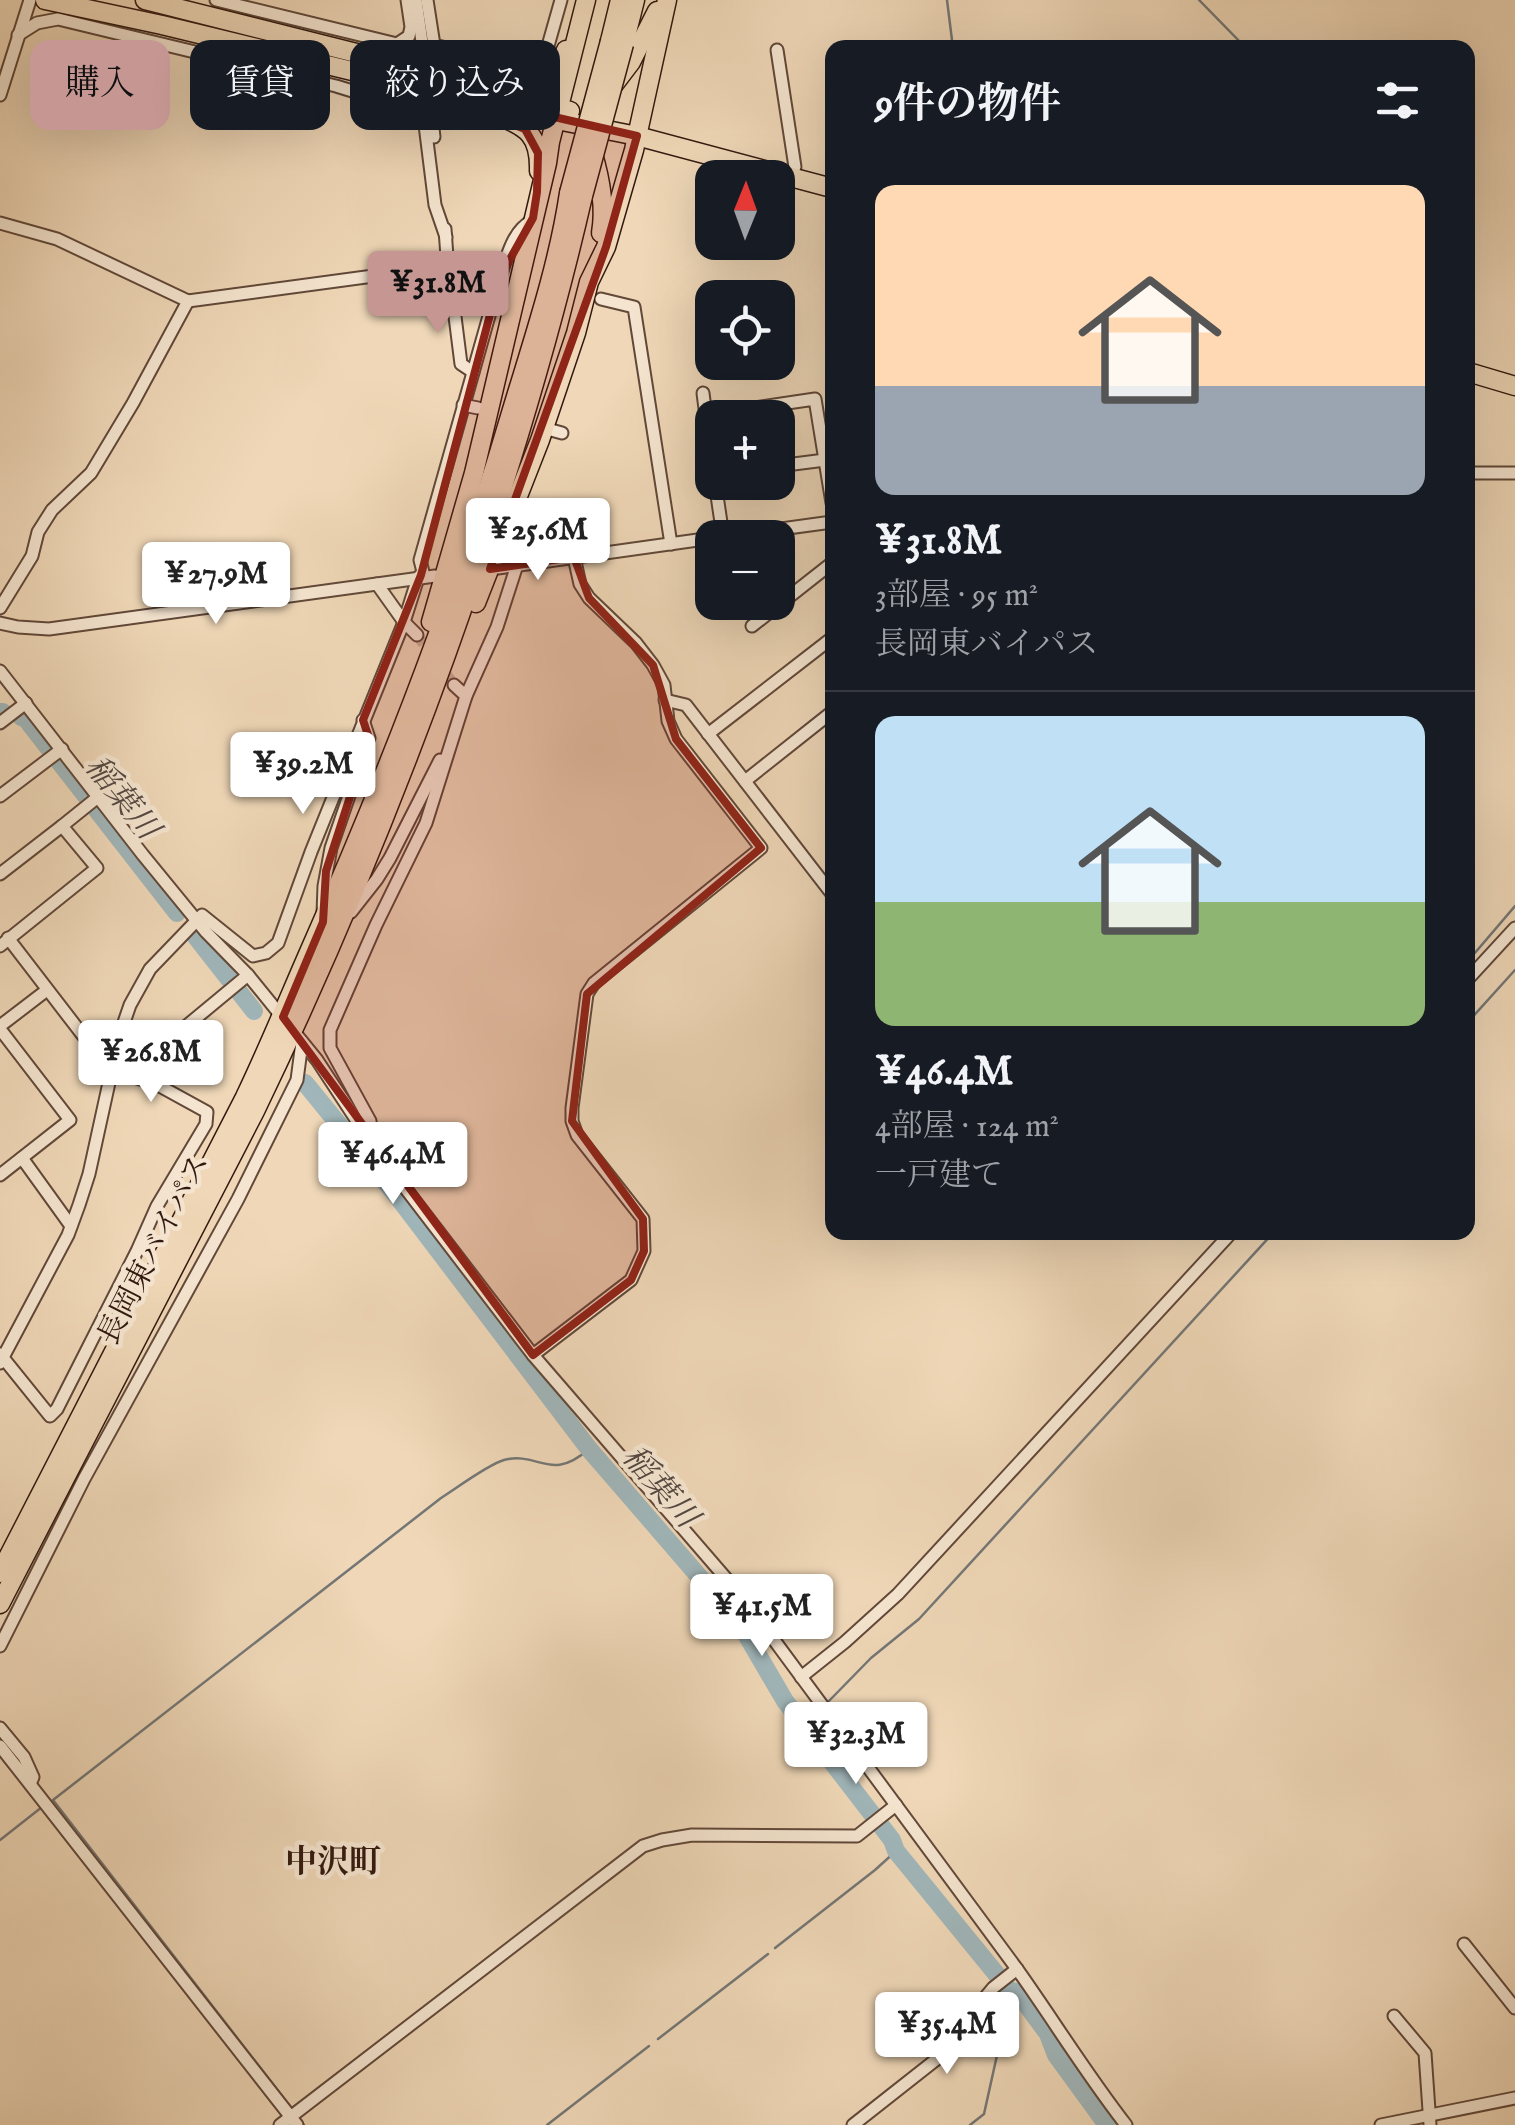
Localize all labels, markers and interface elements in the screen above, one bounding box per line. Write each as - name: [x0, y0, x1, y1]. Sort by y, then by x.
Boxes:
- chip: 購入: [30, 40, 170, 130]
- chip: 賃貸: [190, 40, 330, 130]
- chip: 絞り込み: [350, 40, 560, 130]
- icon: filters: [1370, 73, 1425, 128]
- text: 9件の物件: [875, 79, 1061, 132]
- north arrow: [695, 160, 795, 260]
- map controls: [695, 160, 795, 620]
- icon: home: [1060, 250, 1240, 430]
- pin: ¥31.8M: [357, 251, 519, 336]
- text: ¥31.8M: [390, 263, 486, 304]
- button: locate: [695, 280, 795, 380]
- button: +: [695, 400, 795, 500]
- pin: ¥25.6M: [457, 498, 619, 583]
- text: ¥25.6M: [488, 510, 588, 551]
- text: ¥31.8M: [875, 515, 1002, 568]
- button: −: [695, 520, 795, 620]
- pin: ¥27.9M: [135, 542, 297, 627]
- text: ¥27.9M: [164, 554, 268, 595]
- text: 3部屋 · 95 m²: [875, 576, 1038, 617]
- text: 長岡東バイパス: [875, 625, 1098, 666]
- pin: ¥39.2M: [222, 732, 384, 817]
- text: ¥39.2M: [252, 744, 354, 785]
- water label: 稲葉川: [75, 748, 169, 851]
- icon: home: [1060, 781, 1240, 961]
- pin: ¥26.8M: [70, 1020, 232, 1105]
- text: ¥26.8M: [100, 1032, 202, 1073]
- text: ¥46.4M: [875, 1046, 1013, 1099]
- text: 4部屋 · 124 m²: [875, 1107, 1059, 1148]
- pin: ¥46.4M: [312, 1122, 474, 1207]
- text: ¥46.4M: [340, 1134, 446, 1175]
- street label: 長岡東バイパス: [90, 1148, 219, 1352]
- text: 一戸建て: [875, 1156, 1003, 1197]
- water label: 稲葉川: [612, 1438, 708, 1540]
- pin: ¥41.5M: [681, 1574, 843, 1659]
- text: ¥41.5M: [712, 1586, 812, 1627]
- pin: ¥32.3M: [775, 1702, 937, 1787]
- text: ¥32.3M: [806, 1714, 906, 1755]
- district label: 中沢町: [285, 1843, 381, 1884]
- pin: ¥35.4M: [866, 1992, 1028, 2077]
- text: ¥35.4M: [897, 2004, 997, 2045]

